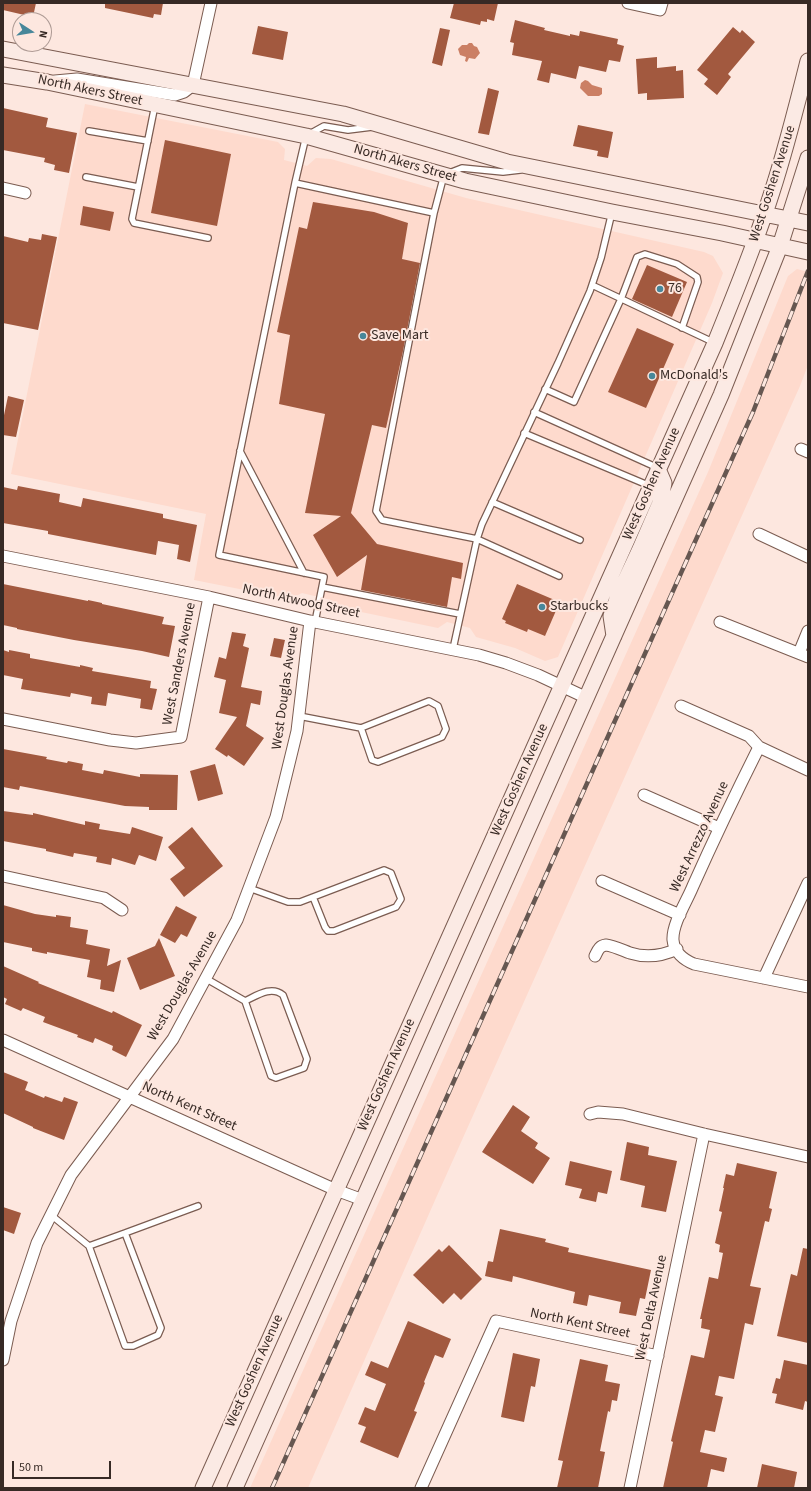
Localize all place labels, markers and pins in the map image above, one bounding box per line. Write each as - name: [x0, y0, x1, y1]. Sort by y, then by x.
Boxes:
- place label: 76: [668, 281, 682, 297]
- marker: 76: [655, 284, 665, 294]
- place label: Save Mart: [371, 328, 429, 344]
- marker: Save Mart: [358, 331, 368, 341]
- place label: McDonald's: [660, 368, 728, 384]
- marker: McDonald's: [647, 371, 657, 381]
- place label: Starbucks: [550, 599, 608, 615]
- marker: Starbucks: [537, 602, 547, 612]

